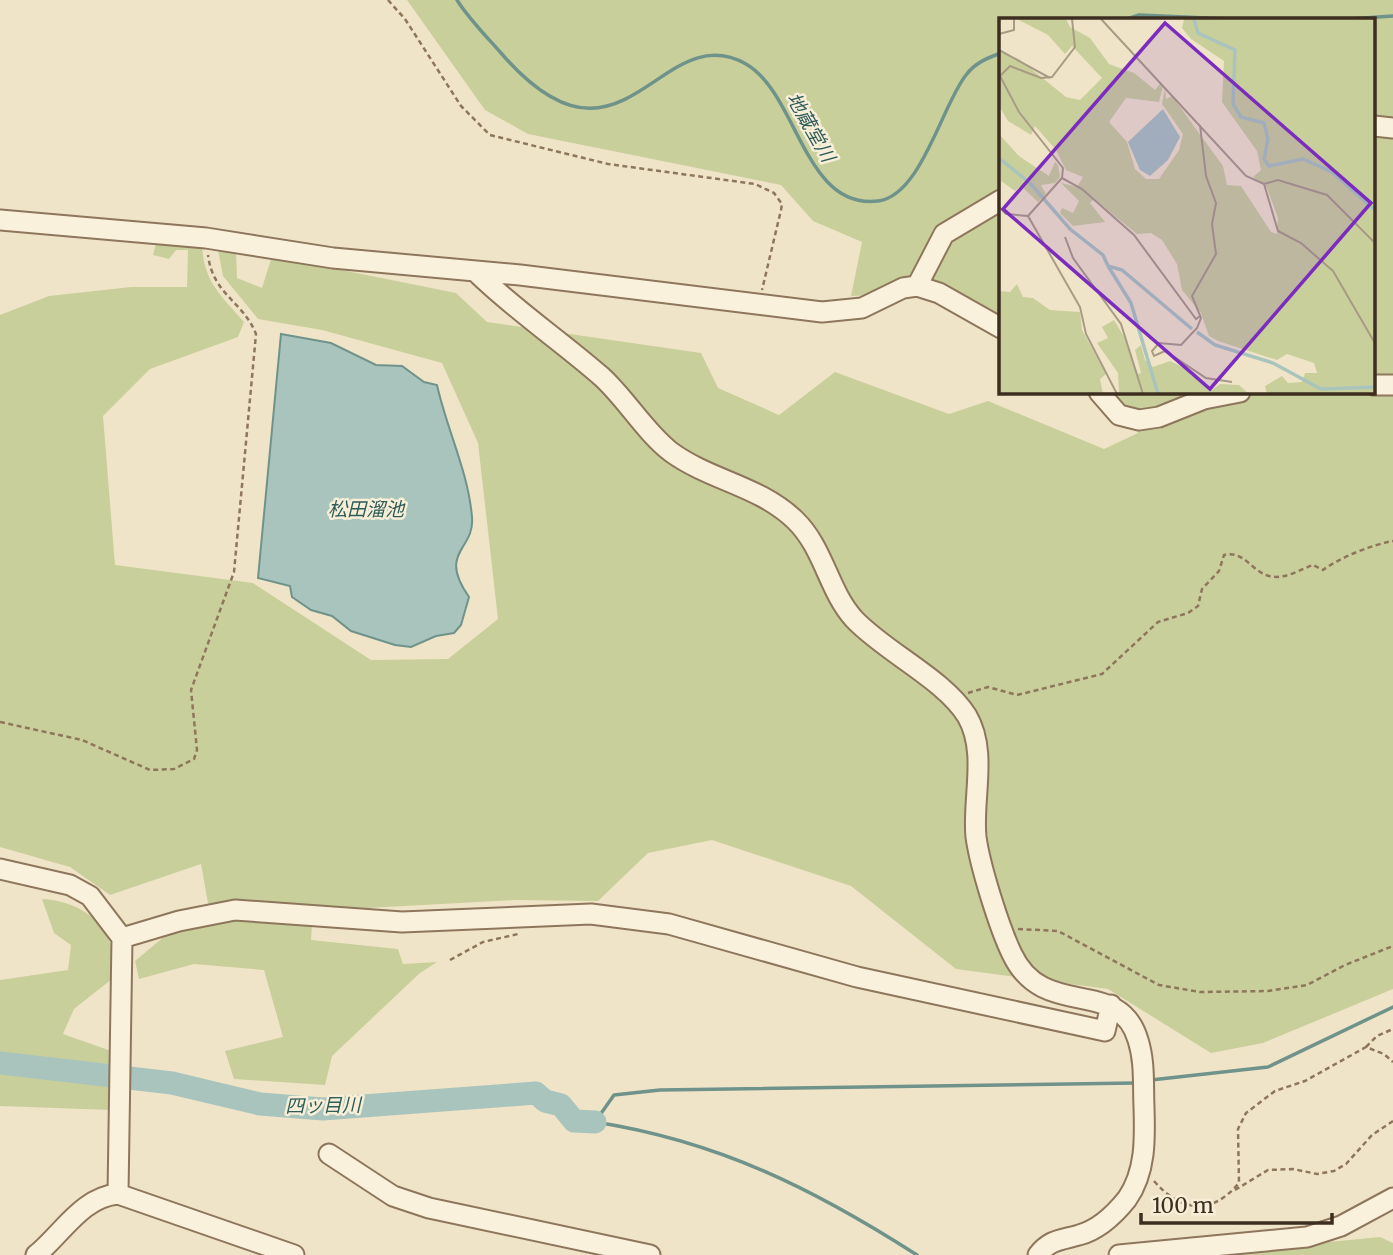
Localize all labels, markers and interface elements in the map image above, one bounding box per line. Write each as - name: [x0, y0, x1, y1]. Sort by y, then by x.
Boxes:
- inset map: [999, 18, 1376, 394]
- water label: 地蔵堂川: [782, 88, 841, 168]
- water label: 松田溜池: [328, 497, 406, 521]
- water label: 四ッ目川: [285, 1092, 363, 1118]
- scale bar: [1141, 1182, 1332, 1226]
- text: 100 m: [1152, 1192, 1214, 1219]

